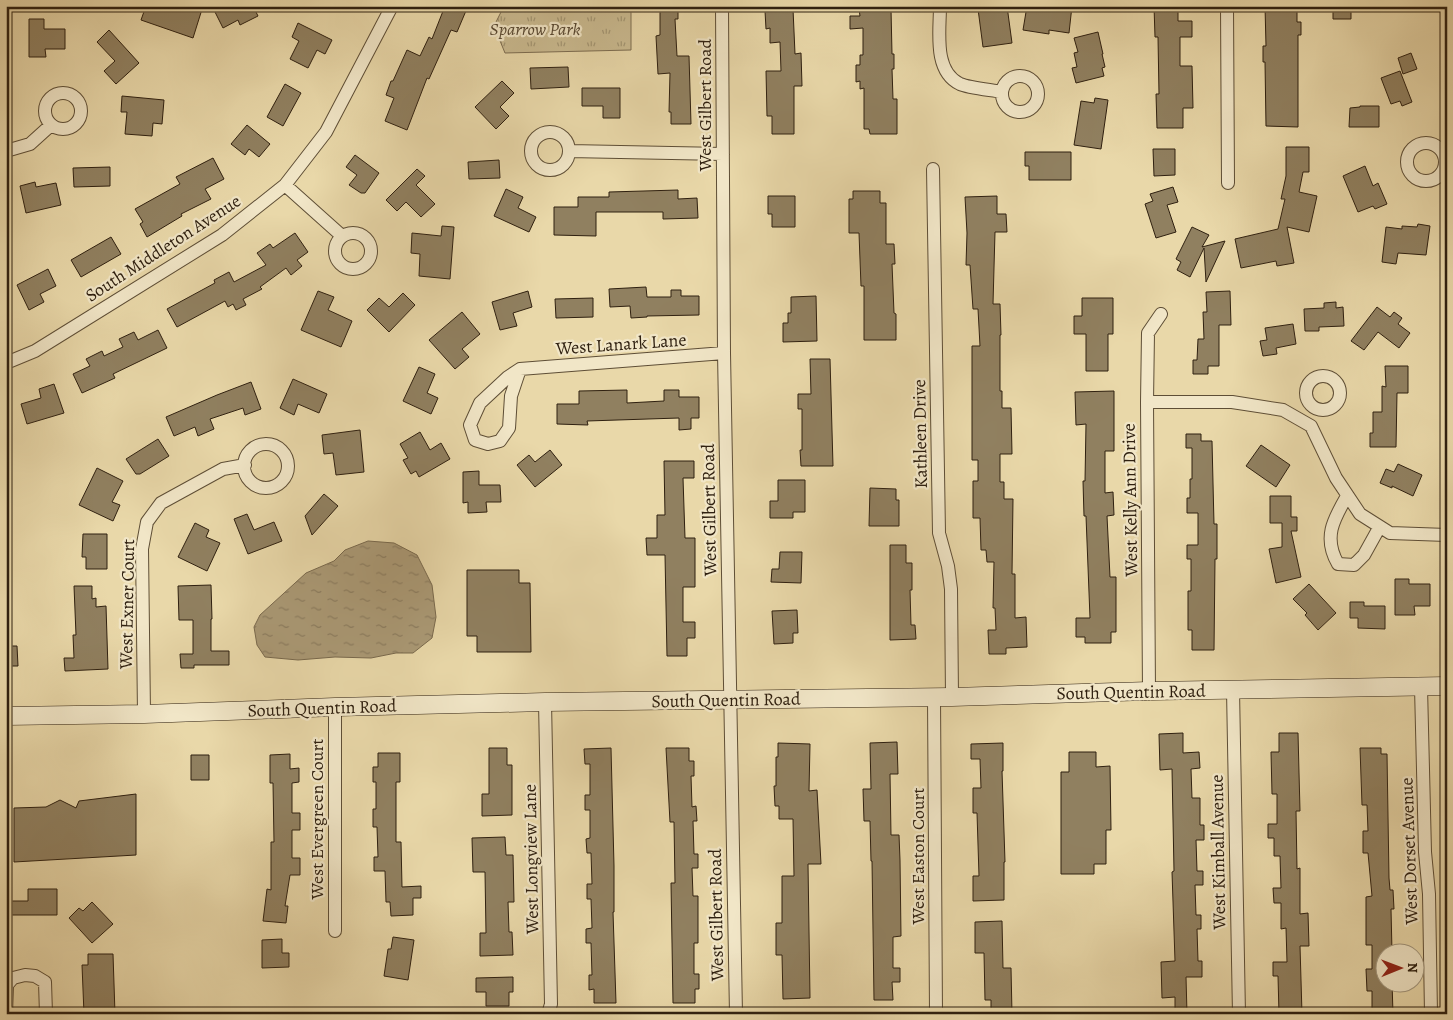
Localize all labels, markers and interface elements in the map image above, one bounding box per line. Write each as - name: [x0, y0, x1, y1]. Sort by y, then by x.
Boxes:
- park label: Sparrow Park: [490, 17, 580, 41]
- street label: West Gilbert Road: [693, 38, 717, 172]
- street label: South Middleton Avenue: [81, 189, 245, 307]
- street label: West Lanark Lane: [554, 327, 687, 361]
- street label: Kathleen Drive: [907, 379, 933, 489]
- street label: West Kelly Ann Drive: [1117, 423, 1143, 578]
- street label: West Gilbert Road: [696, 443, 722, 577]
- street label: West Exner Court: [114, 539, 140, 670]
- street label: South Quentin Road: [1056, 679, 1206, 705]
- street label: South Quentin Road: [651, 687, 801, 713]
- street label: South Quentin Road: [247, 693, 397, 723]
- street label: West Evergreen Court: [305, 739, 329, 900]
- street label: West Kimball Avenue: [1205, 774, 1231, 931]
- street label: West Dorset Avenue: [1394, 777, 1424, 926]
- street label: West Longview Lane: [518, 784, 544, 935]
- street label: West Easton Court: [906, 787, 930, 925]
- street label: West Gilbert Road: [703, 848, 729, 982]
- north arrow: [1376, 942, 1426, 992]
- text: N: [1403, 963, 1422, 973]

